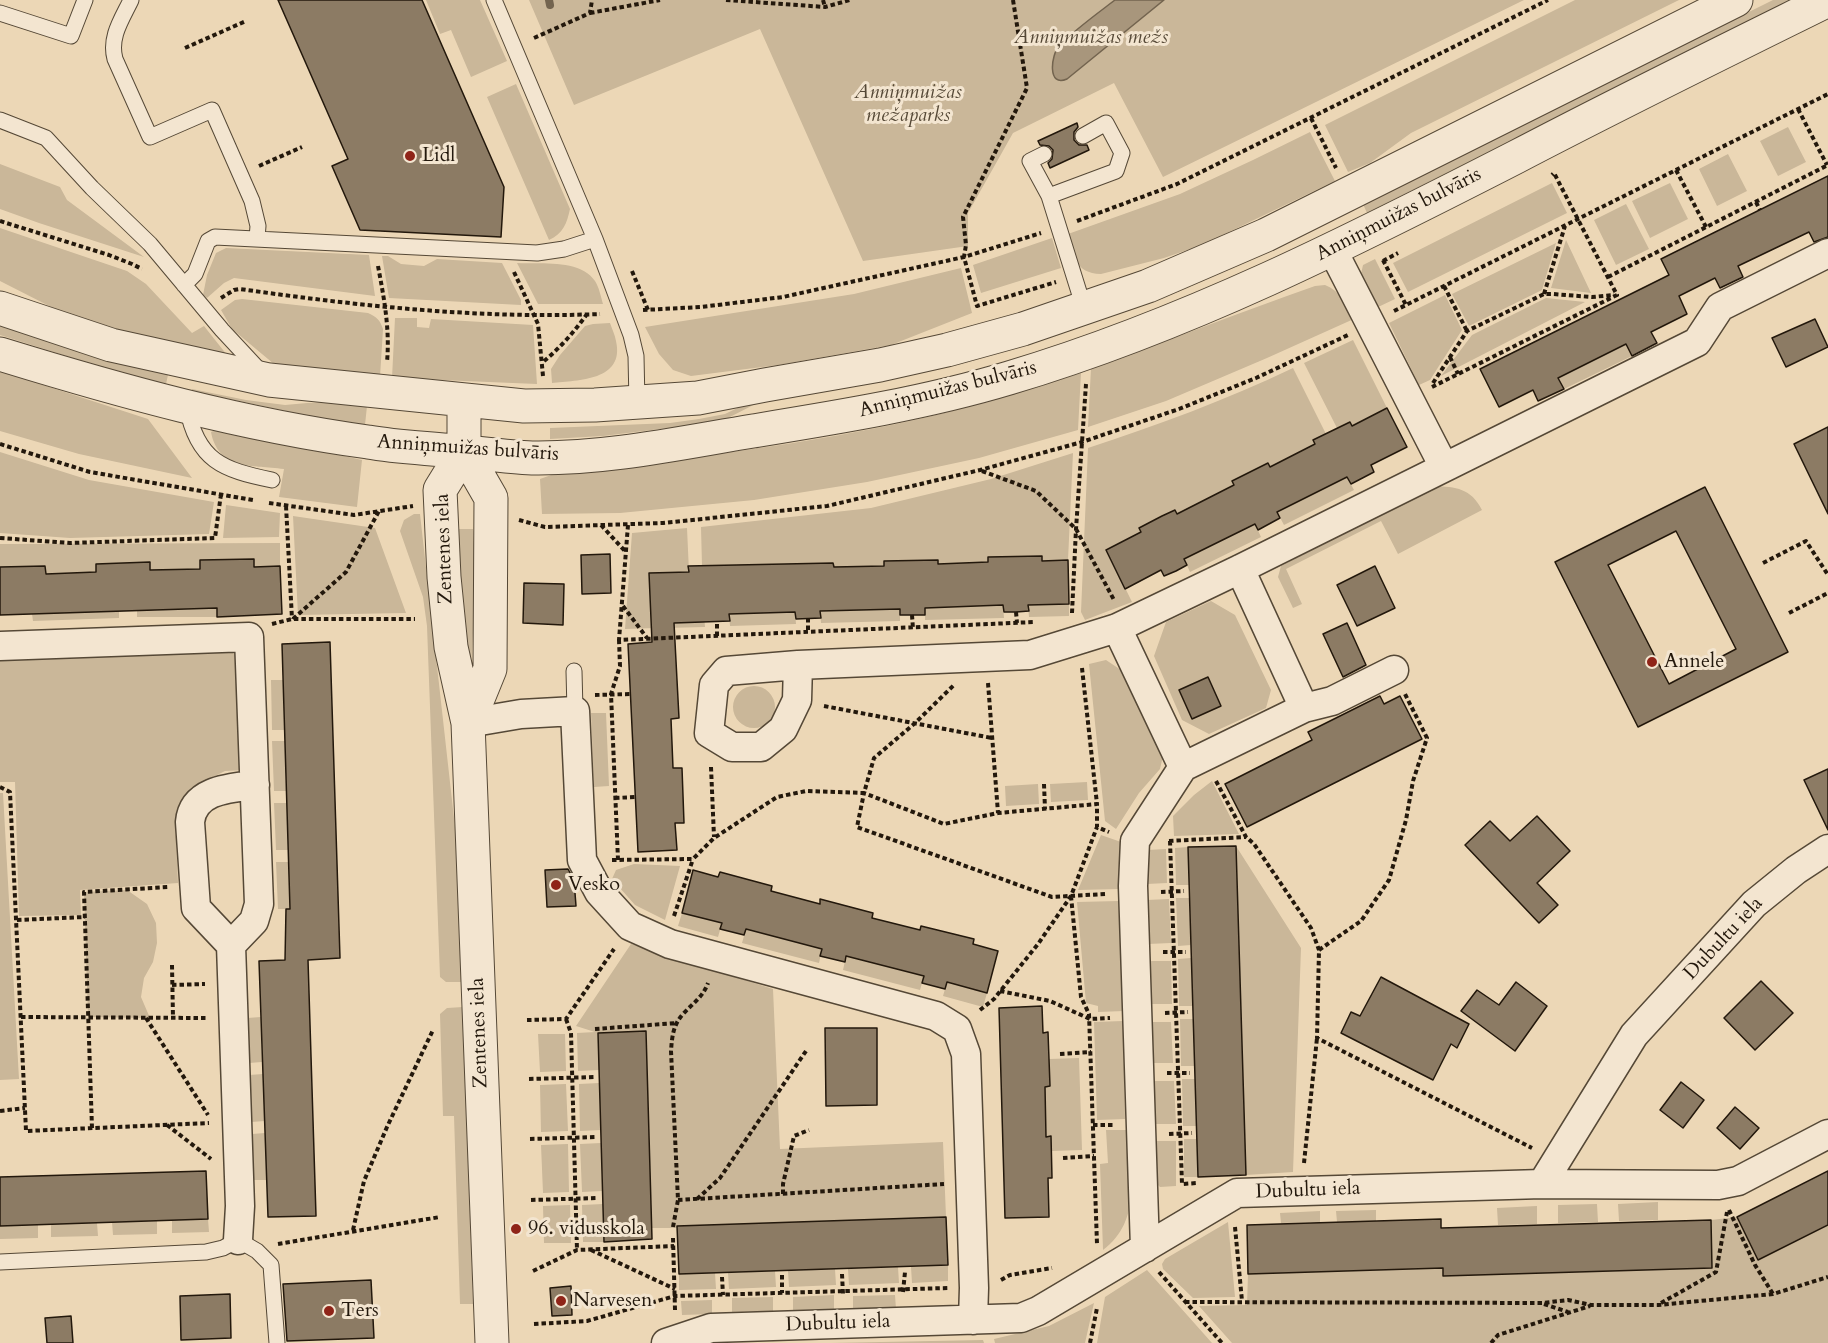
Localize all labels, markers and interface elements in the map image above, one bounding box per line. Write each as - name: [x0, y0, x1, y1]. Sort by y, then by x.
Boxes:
- park label: Anniņmuižas mežs: [1014, 26, 1168, 50]
- park label: Anniņmuižas mežaparks: [854, 81, 962, 128]
- place label: Lidl: [422, 144, 455, 168]
- marker: Lidl: [403, 149, 417, 163]
- street label: Anniņmuižas bulvāris: [1312, 163, 1486, 267]
- street label: Anniņmuižas bulvāris: [857, 356, 1039, 424]
- street label: Anniņmuižas bulvāris: [376, 431, 560, 467]
- street label: Zentenes iela: [431, 493, 459, 605]
- place label: Annele: [1664, 650, 1724, 674]
- marker: Annele: [1645, 655, 1659, 669]
- place label: Vesko: [568, 873, 620, 897]
- marker: Vesko: [549, 878, 563, 892]
- street label: Dubultu iela: [1679, 892, 1769, 986]
- street label: Zentenes iela: [466, 977, 494, 1089]
- street label: Dubultu iela: [1255, 1177, 1361, 1205]
- place label: 96. vidusskola: [528, 1217, 645, 1241]
- marker: 96. vidusskola: [509, 1222, 523, 1236]
- place label: Narvesen: [573, 1289, 652, 1313]
- marker: Narvesen: [554, 1294, 568, 1308]
- place label: Ters: [341, 1299, 379, 1323]
- marker: Ters: [322, 1304, 336, 1318]
- street label: Dubultu iela: [785, 1310, 891, 1338]

